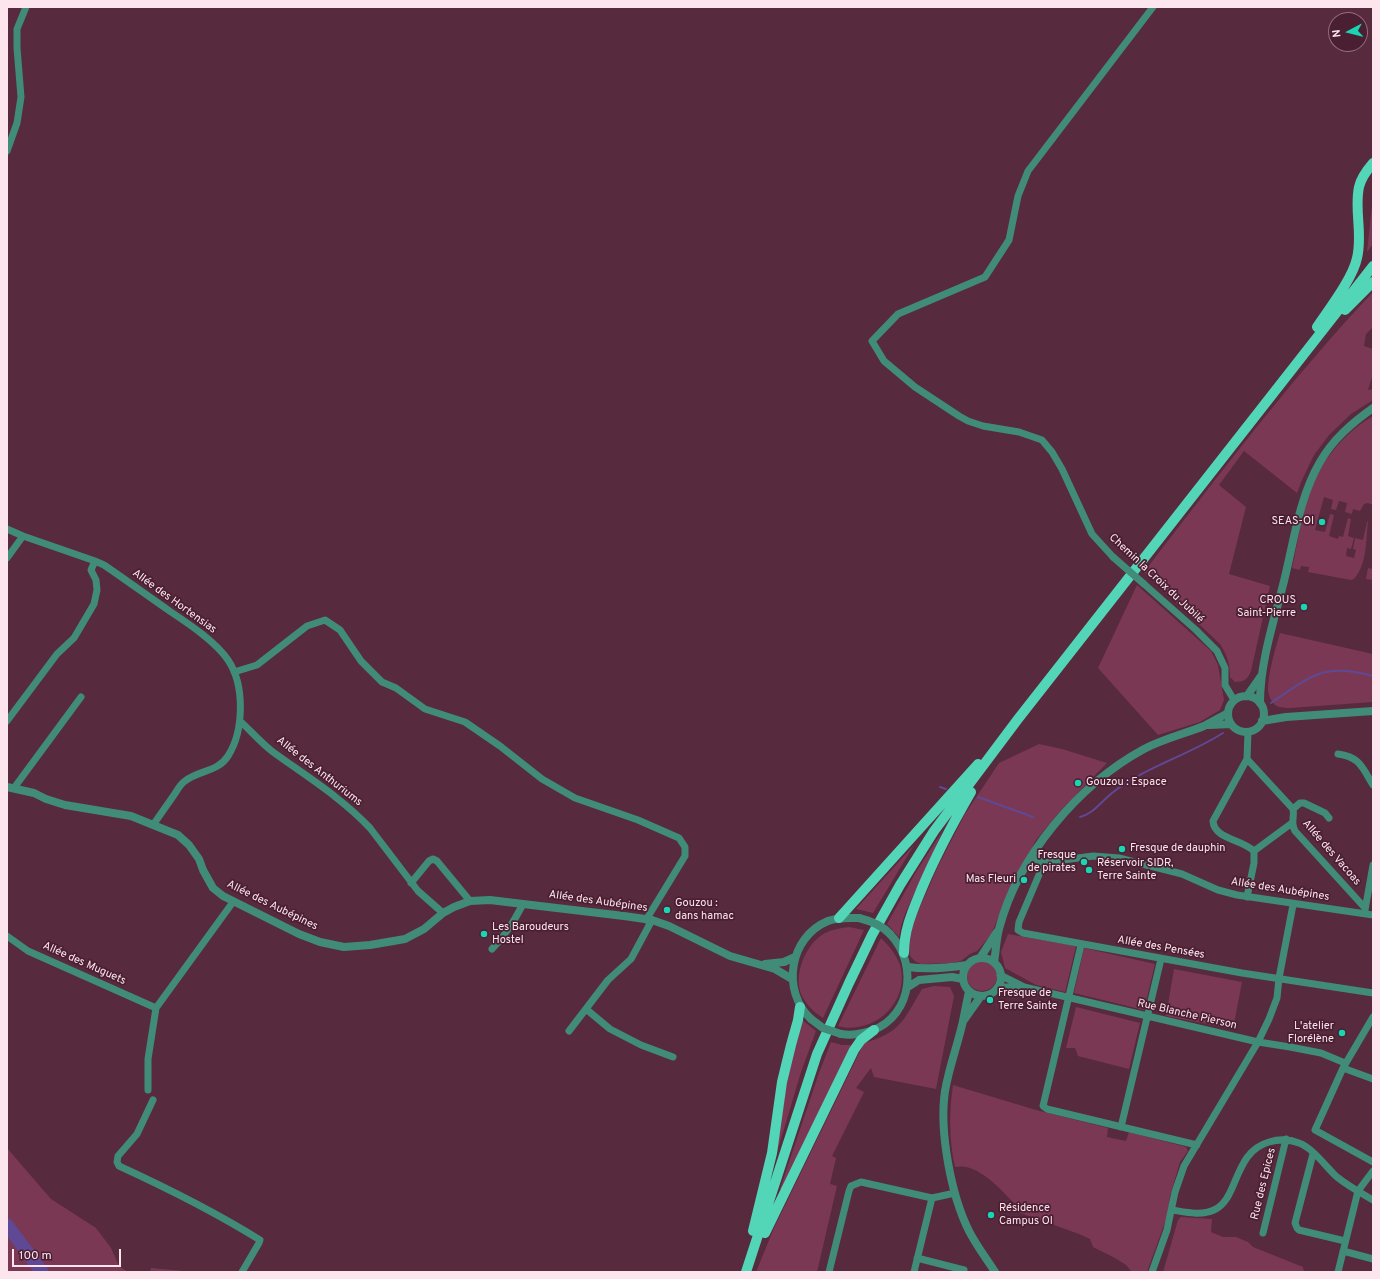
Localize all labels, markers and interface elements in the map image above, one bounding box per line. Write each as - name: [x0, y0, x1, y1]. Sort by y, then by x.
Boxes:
- north arrow: [1328, 12, 1368, 52]
- text: N: [1330, 29, 1345, 38]
- place label: SEAS-OI: [1271, 515, 1314, 529]
- marker: SEAS-OI: [1317, 517, 1327, 527]
- street label: Chemin la Croix du Jubilé: [1106, 532, 1206, 626]
- street label: Allée des Hortensias: [129, 567, 219, 637]
- place label: CROUS Saint-Pierre: [1237, 594, 1296, 620]
- marker: CROUS Saint-Pierre: [1299, 602, 1309, 612]
- street label: Allée des Anthuriums: [274, 734, 364, 810]
- place label: Gouzou : Espace: [1086, 776, 1167, 790]
- marker: Gouzou : Espace: [1073, 778, 1083, 788]
- street label: Allée des Vacoas: [1299, 818, 1363, 888]
- place label: Fresque de dauphin: [1130, 842, 1225, 856]
- marker: Fresque de dauphin: [1117, 844, 1127, 854]
- place label: Fresque de pirates: [1028, 849, 1076, 875]
- marker: Fresque de pirates: [1079, 857, 1089, 867]
- place label: Réservoir SIDR, Terre Sainte: [1097, 857, 1174, 883]
- marker: Réservoir SIDR, Terre Sainte: [1084, 865, 1094, 875]
- place label: Mas Fleuri: [966, 873, 1016, 887]
- marker: Mas Fleuri: [1019, 875, 1029, 885]
- street label: Allée des Aubépines: [1230, 876, 1330, 904]
- street label: Allée des Aubépines: [224, 878, 320, 934]
- street label: Allée des Aubépines: [548, 889, 648, 915]
- place label: Gouzou : dans hamac: [675, 897, 734, 923]
- marker: Gouzou : dans hamac: [662, 905, 672, 915]
- place label: Les Baroudeurs Hostel: [492, 921, 569, 947]
- marker: Les Baroudeurs Hostel: [479, 929, 489, 939]
- street label: Allée des Pensées: [1116, 934, 1206, 962]
- street label: Allée des Muguets: [40, 940, 128, 988]
- place label: Fresque de Terre Sainte: [998, 987, 1057, 1013]
- marker: Fresque de Terre Sainte: [985, 995, 995, 1005]
- street label: Rue Blanche Pierson: [1136, 997, 1238, 1033]
- place label: L'atelier Florélène: [1288, 1020, 1334, 1046]
- marker: L'atelier Florélène: [1337, 1028, 1347, 1038]
- street label: Rue des Epices: [1249, 1147, 1279, 1221]
- place label: Résidence Campus OI: [999, 1202, 1053, 1228]
- marker: Résidence Campus OI: [986, 1210, 996, 1220]
- scale bar: [14, 1241, 123, 1267]
- text: 100 m: [19, 1248, 52, 1264]

